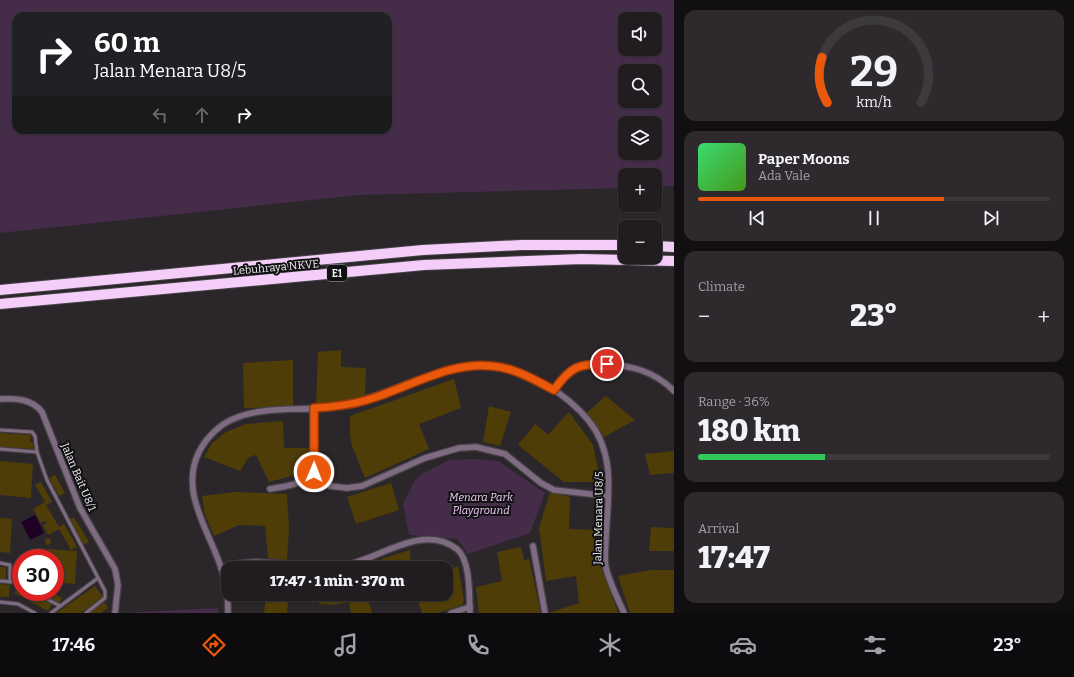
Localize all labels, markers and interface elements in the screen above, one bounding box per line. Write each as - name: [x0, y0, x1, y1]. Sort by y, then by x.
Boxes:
- map controls: [618, 12, 662, 264]
- button: sound: [618, 12, 662, 56]
- text: 60 m: [94, 26, 160, 59]
- icon: right: [28, 28, 80, 80]
- text: 29: [850, 47, 898, 97]
- text: Jalan Menara U8/5: [94, 60, 246, 82]
- button: search: [618, 64, 662, 108]
- text: km/h: [856, 94, 892, 111]
- icon: left: [149, 104, 171, 126]
- icon: ahead: [191, 104, 213, 126]
- icon: right: [233, 104, 255, 126]
- button: layers: [618, 116, 662, 160]
- text: Paper Moons: [758, 150, 850, 168]
- button: +: [618, 168, 662, 212]
- text: Ada Vale: [758, 168, 810, 183]
- icon: previous: [746, 207, 768, 229]
- icon: pause: [863, 207, 885, 229]
- icon: next: [980, 207, 1002, 229]
- button: −: [618, 220, 662, 264]
- street label: Lebuhraya NKVE: [232, 257, 320, 278]
- road number: E1: [327, 265, 347, 281]
- text: Climate: [698, 279, 745, 294]
- text: 23°: [850, 298, 898, 334]
- text: −: [698, 303, 710, 330]
- text: +: [1037, 303, 1050, 330]
- pin: [590, 347, 624, 381]
- icon: arrive: [596, 353, 618, 375]
- text: Range · 36%: [698, 394, 770, 409]
- text: 180 km: [698, 413, 800, 449]
- street label: Jalan Bait U8/1: [58, 440, 99, 514]
- position arrow: [293, 451, 335, 493]
- street label: Jalan Menara U8/5: [591, 471, 606, 566]
- park label: Menara Park Playground: [449, 491, 514, 517]
- text: Arrival: [698, 521, 739, 536]
- text: 17:47: [698, 540, 770, 576]
- speed limit sign: 30: [12, 549, 64, 601]
- text: 17:47 · 1 min · 370 m: [270, 572, 404, 590]
- icon: directions: [200, 631, 228, 659]
- icon: music: [332, 631, 360, 659]
- icon: phone: [464, 631, 492, 659]
- icon: climate: [596, 631, 624, 659]
- icon: car: [729, 631, 757, 659]
- icon: filters: [861, 631, 889, 659]
- text: 17:46: [52, 634, 95, 656]
- text: 23°: [993, 634, 1022, 656]

